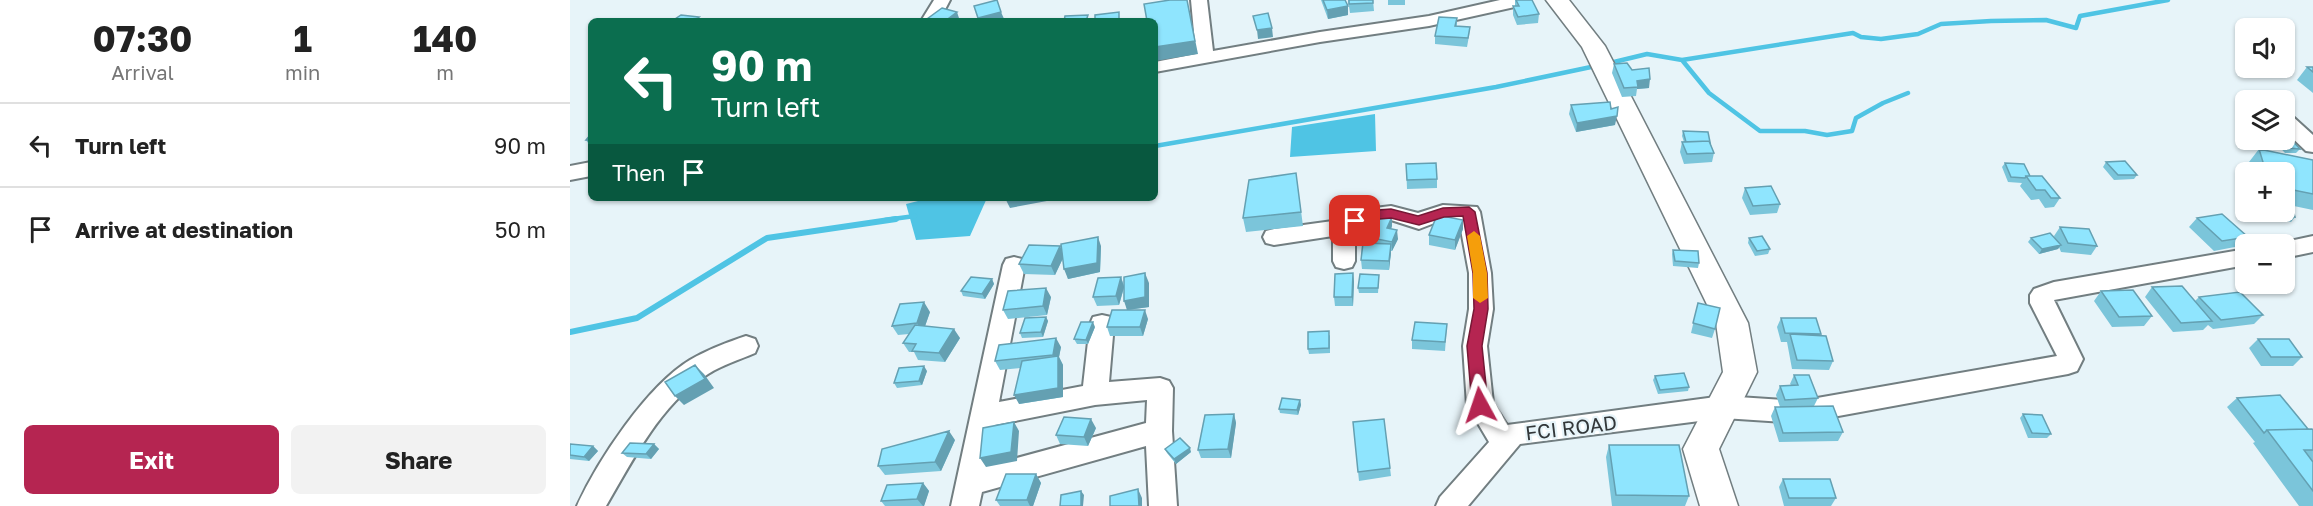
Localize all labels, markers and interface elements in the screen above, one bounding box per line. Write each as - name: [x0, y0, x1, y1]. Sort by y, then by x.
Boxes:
- text: 07:30: [93, 17, 192, 60]
- text: 1: [293, 17, 312, 60]
- text: 140: [413, 17, 477, 60]
- map controls: [2235, 18, 2295, 294]
- button: sound: [2235, 18, 2295, 78]
- text: 90 m: [711, 40, 812, 90]
- icon: left: [612, 42, 690, 120]
- text: Arrival: [111, 60, 174, 84]
- text: min: [285, 60, 320, 84]
- text: m: [436, 60, 454, 84]
- button: layers: [2235, 90, 2295, 150]
- text: Turn left: [711, 91, 820, 123]
- icon: left: [24, 129, 57, 162]
- text: Turn left: [75, 132, 166, 159]
- text: 90 m: [494, 132, 546, 159]
- icon: arrive: [677, 156, 710, 189]
- text: Then: [612, 159, 665, 186]
- button: +: [2235, 162, 2295, 222]
- pin: [1329, 195, 1380, 246]
- icon: arrive: [1338, 204, 1371, 237]
- icon: arrive: [24, 213, 57, 246]
- text: Arrive at destination: [75, 216, 293, 243]
- text: 50 m: [495, 216, 546, 243]
- button: −: [2235, 234, 2295, 294]
- position arrow: [1448, 373, 1512, 437]
- street label: FCI ROAD: [1524, 409, 1618, 445]
- button: Exit: [24, 425, 279, 494]
- button: Share: [291, 425, 546, 494]

